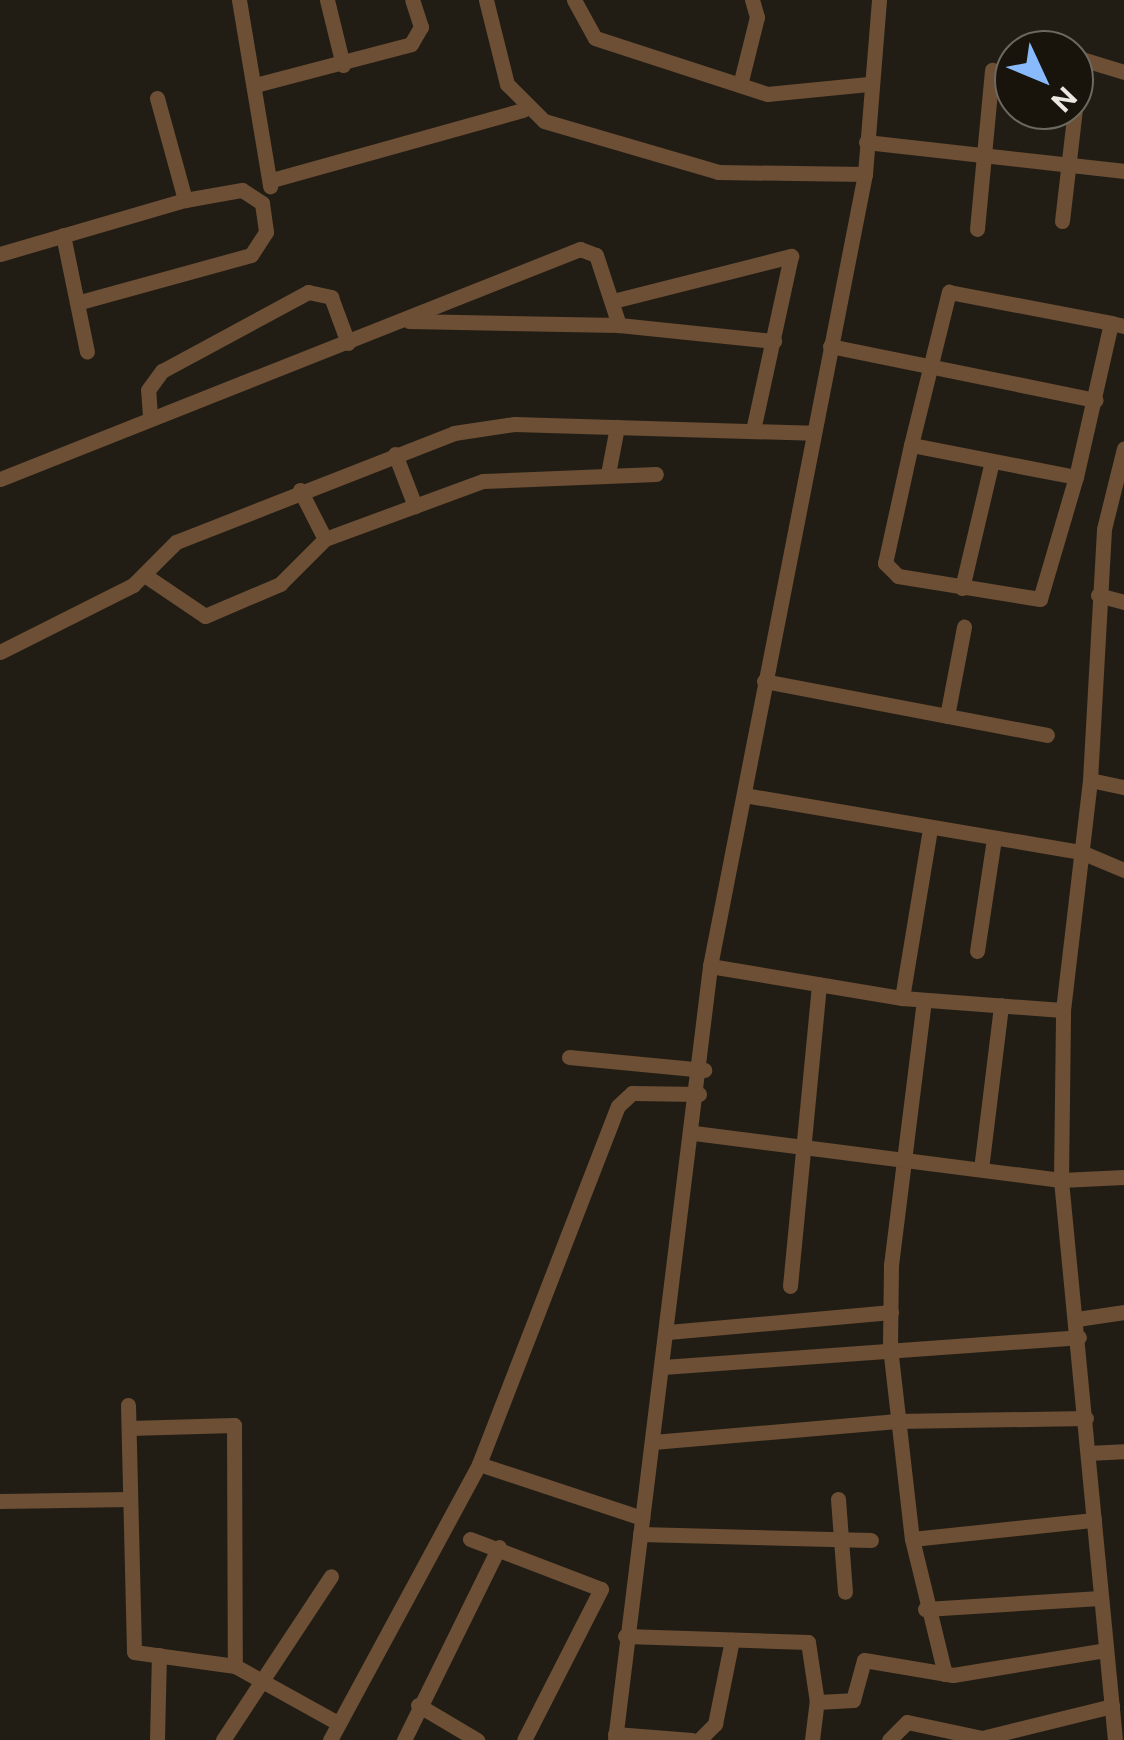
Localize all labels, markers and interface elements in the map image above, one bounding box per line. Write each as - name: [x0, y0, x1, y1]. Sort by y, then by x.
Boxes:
- north arrow: [994, 30, 1094, 130]
- text: N: [1045, 80, 1084, 119]

